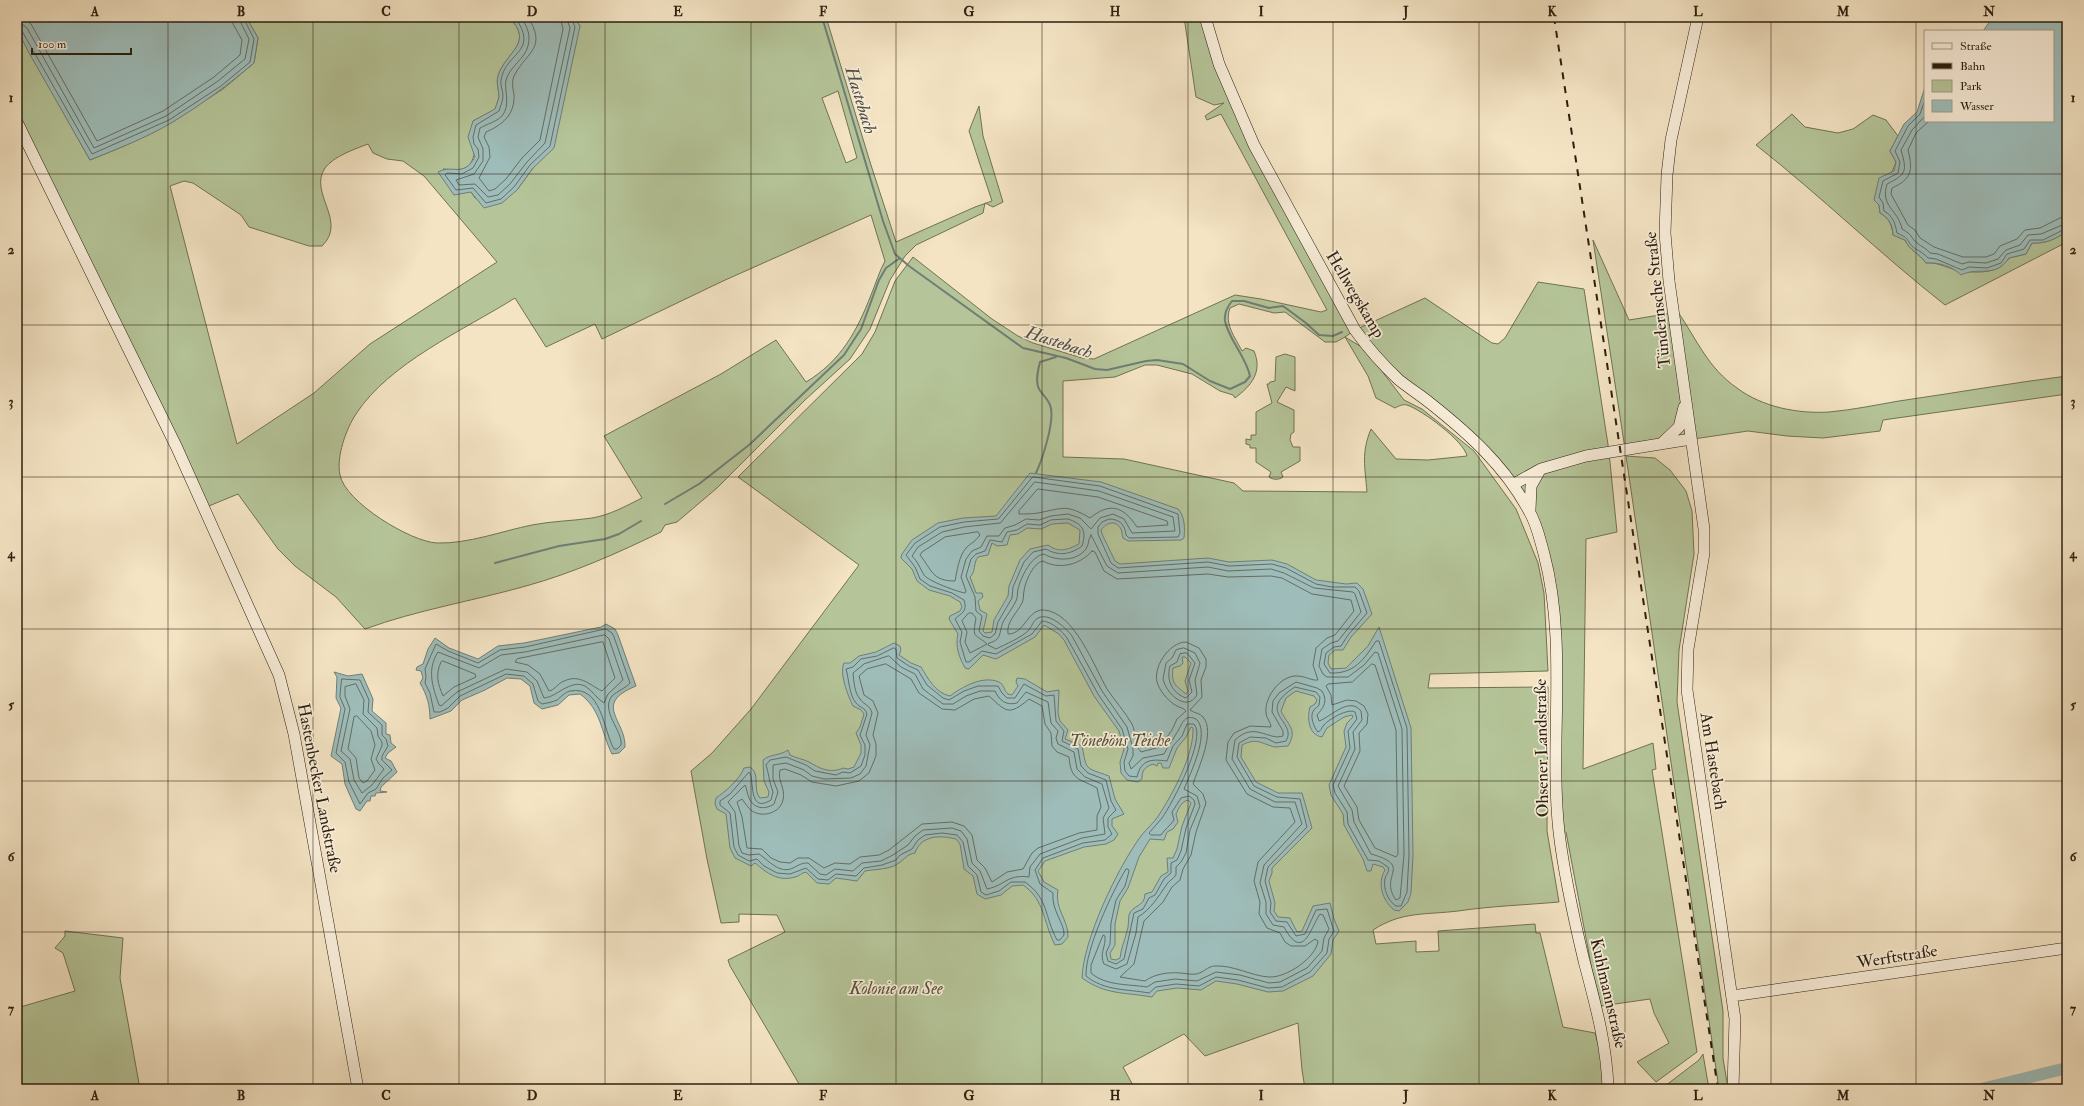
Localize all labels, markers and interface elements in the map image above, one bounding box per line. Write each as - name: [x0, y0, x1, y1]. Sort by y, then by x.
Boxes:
- text: A: [90, 4, 100, 20]
- text: B: [237, 4, 245, 20]
- text: C: [381, 4, 391, 20]
- text: D: [527, 4, 538, 20]
- text: E: [673, 4, 683, 20]
- text: F: [819, 4, 828, 20]
- text: G: [964, 4, 975, 20]
- text: H: [1110, 4, 1121, 20]
- text: I: [1258, 4, 1264, 20]
- text: J: [1402, 4, 1409, 21]
- text: K: [1547, 4, 1557, 20]
- text: L: [1693, 4, 1703, 20]
- text: M: [1836, 4, 1850, 20]
- text: N: [1982, 4, 1995, 20]
- scale bar: [32, 30, 131, 56]
- legend: [1924, 30, 2054, 122]
- text: 100 m: [38, 37, 67, 52]
- text: Straße: [1960, 39, 1991, 54]
- text: Bahn: [1960, 59, 1985, 74]
- water label: Hastebach: [839, 63, 882, 137]
- text: Park: [1960, 79, 1982, 94]
- text: 1: [9, 90, 14, 106]
- text: 1: [2071, 90, 2076, 106]
- text: Wasser: [1959, 99, 1994, 114]
- street label: Tündernsche Straße: [1640, 231, 1675, 369]
- text: 2: [8, 242, 15, 258]
- text: 2: [2070, 242, 2077, 258]
- street label: Hellwegskamp: [1321, 247, 1390, 342]
- water label: Hastebach: [1021, 321, 1095, 364]
- text: 3: [9, 394, 14, 410]
- text: 3: [2071, 394, 2076, 410]
- text: 4: [6, 546, 15, 562]
- text: 4: [2068, 546, 2077, 562]
- street label: Ohsener Landstraße: [1530, 678, 1553, 818]
- text: 5: [8, 697, 14, 713]
- text: 5: [2070, 697, 2076, 713]
- street label: Hastenbecker Landstraße: [293, 701, 346, 875]
- street label: Am Hastebach: [1695, 710, 1732, 811]
- park label: Töneböns Teiche: [1070, 730, 1170, 751]
- text: 6: [8, 849, 16, 865]
- text: 6: [2070, 849, 2078, 865]
- street label: Kuhlmannstraße: [1586, 936, 1631, 1050]
- street label: Werftstraße: [1854, 940, 1939, 973]
- park label: Kolonie am See: [848, 978, 943, 999]
- text: 7: [8, 1001, 15, 1017]
- text: 7: [2070, 1001, 2077, 1017]
- text: A: [90, 1088, 100, 1104]
- text: B: [237, 1088, 245, 1104]
- text: C: [381, 1088, 391, 1104]
- text: D: [527, 1088, 538, 1104]
- text: E: [673, 1088, 683, 1104]
- text: F: [819, 1088, 828, 1104]
- text: G: [964, 1088, 975, 1104]
- text: H: [1110, 1088, 1121, 1104]
- text: I: [1258, 1088, 1264, 1104]
- text: J: [1402, 1088, 1409, 1105]
- text: K: [1547, 1088, 1557, 1104]
- text: L: [1693, 1088, 1703, 1104]
- text: M: [1836, 1088, 1850, 1104]
- text: N: [1982, 1088, 1995, 1104]

